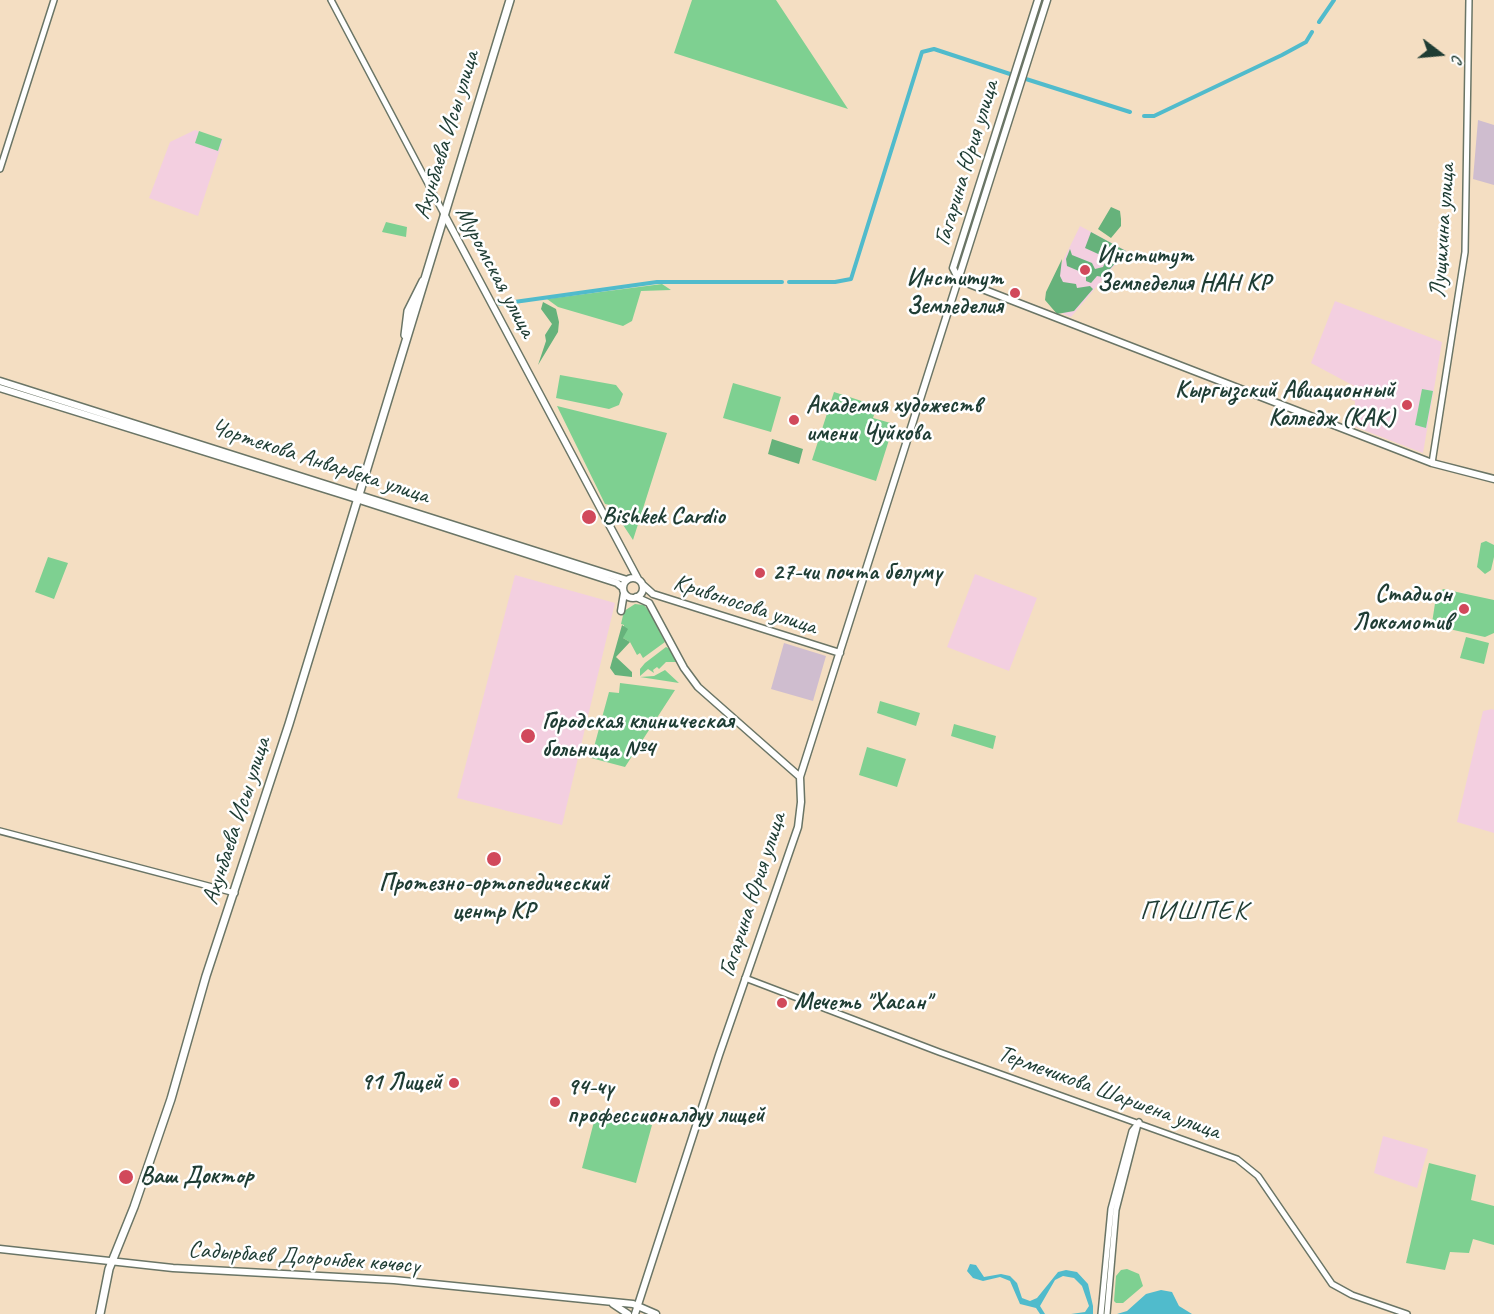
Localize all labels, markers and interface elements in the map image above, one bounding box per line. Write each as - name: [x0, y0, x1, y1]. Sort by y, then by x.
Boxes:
- north arrow: [1410, 24, 1470, 84]
- street label: Ахунбаева Исы улица: [408, 47, 486, 223]
- text: С: [1447, 52, 1468, 65]
- street label: Гагарина Юрия улица: [928, 77, 1006, 249]
- street label: Лущихина улица: [1424, 163, 1462, 299]
- street label: Муромская улица: [448, 202, 542, 342]
- place label: Институт Земледелия НАН КР: [1097, 242, 1271, 298]
- marker: Институт Земледелия НАН КР: [1078, 263, 1092, 277]
- place label: Институт Земледелия: [906, 265, 1003, 321]
- marker: Институт Земледелия: [1008, 286, 1022, 300]
- place label: Кыргызский Авиационный Колледж (КАК): [1175, 377, 1395, 433]
- place label: Академия художеств имени Чуйкова: [806, 392, 981, 448]
- marker: Кыргызский Авиационный Колледж (КАК): [1400, 398, 1414, 412]
- street label: Чортекова Анварбека улица: [207, 413, 433, 511]
- marker: Академия художеств имени Чуйкова: [787, 413, 801, 427]
- place label: Bishkek Cardio: [602, 503, 725, 531]
- marker: Bishkek Cardio: [580, 508, 598, 526]
- place label: 27-чи почта бөлүмү: [772, 559, 942, 587]
- marker: 27-чи почта бөлүмү: [753, 566, 767, 580]
- street label: Кривоносова улица: [670, 568, 820, 642]
- place label: Стадион Локомотив: [1352, 581, 1452, 637]
- marker: Стадион Локомотив: [1457, 602, 1471, 616]
- place label: Городская клиническая больница №4: [542, 708, 734, 764]
- marker: Городская клиническая больница №4: [519, 727, 537, 745]
- street label: Ахунбаева Исы улица: [196, 734, 278, 908]
- street label: Гагарина Юрия улица: [713, 809, 793, 981]
- marker: Протезно-ортопедический центр КР: [485, 850, 503, 868]
- place label: Протезно-ортопедический центр КР: [379, 870, 609, 926]
- district label: ПИШПЕК: [1140, 896, 1248, 928]
- place label: Мечеть "Хасан": [794, 989, 931, 1017]
- marker: Мечеть "Хасан": [775, 996, 789, 1010]
- street label: Термечикова Шаршена улица: [994, 1039, 1224, 1147]
- place label: 91 Лицей: [361, 1069, 442, 1097]
- place label: 94-чү профессионалдуу лицей: [567, 1074, 765, 1130]
- marker: 91 Лицей: [447, 1076, 461, 1090]
- marker: 94-чү профессионалдуу лицей: [548, 1095, 562, 1109]
- place label: Ваш Доктор: [140, 1163, 254, 1191]
- marker: Ваш Доктор: [117, 1168, 135, 1186]
- street label: Садырбаев Дооронбек көчөсү: [187, 1236, 421, 1280]

